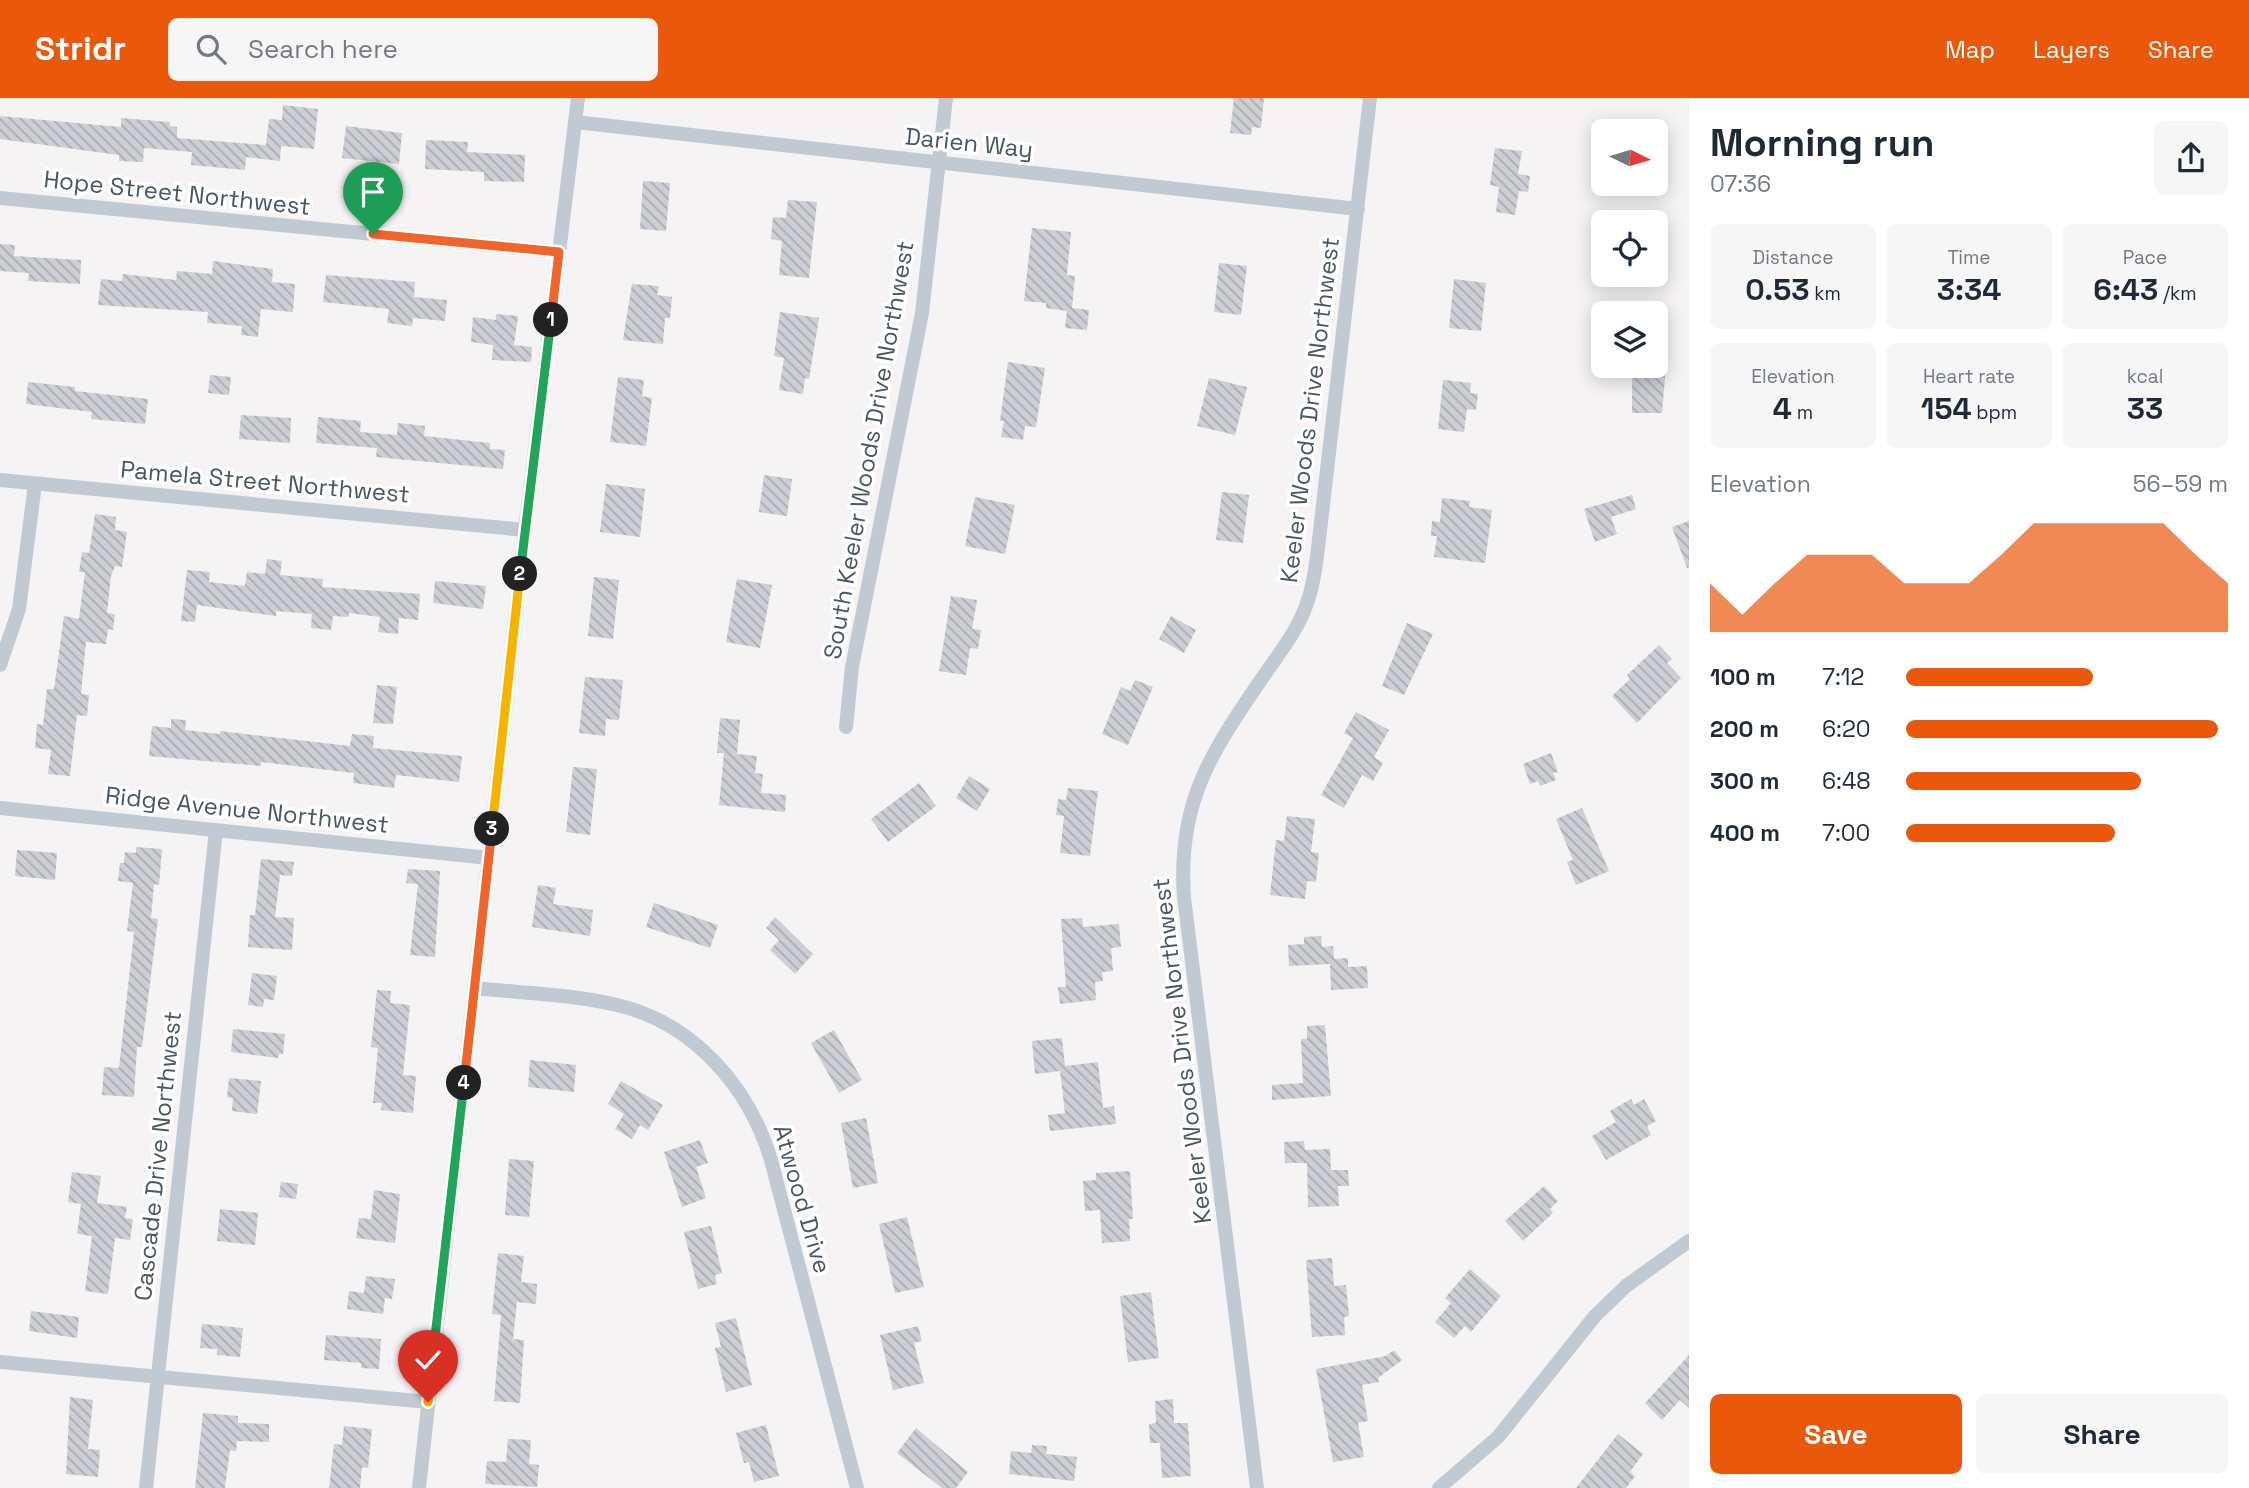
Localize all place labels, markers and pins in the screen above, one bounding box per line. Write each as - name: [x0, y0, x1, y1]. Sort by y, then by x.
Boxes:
- pin: [343, 162, 403, 234]
- pin: 1: [534, 302, 568, 338]
- pin: 2: [503, 556, 538, 592]
- pin: 3: [475, 812, 510, 846]
- pin: 4: [447, 1066, 482, 1100]
- pin: [398, 1330, 458, 1402]

